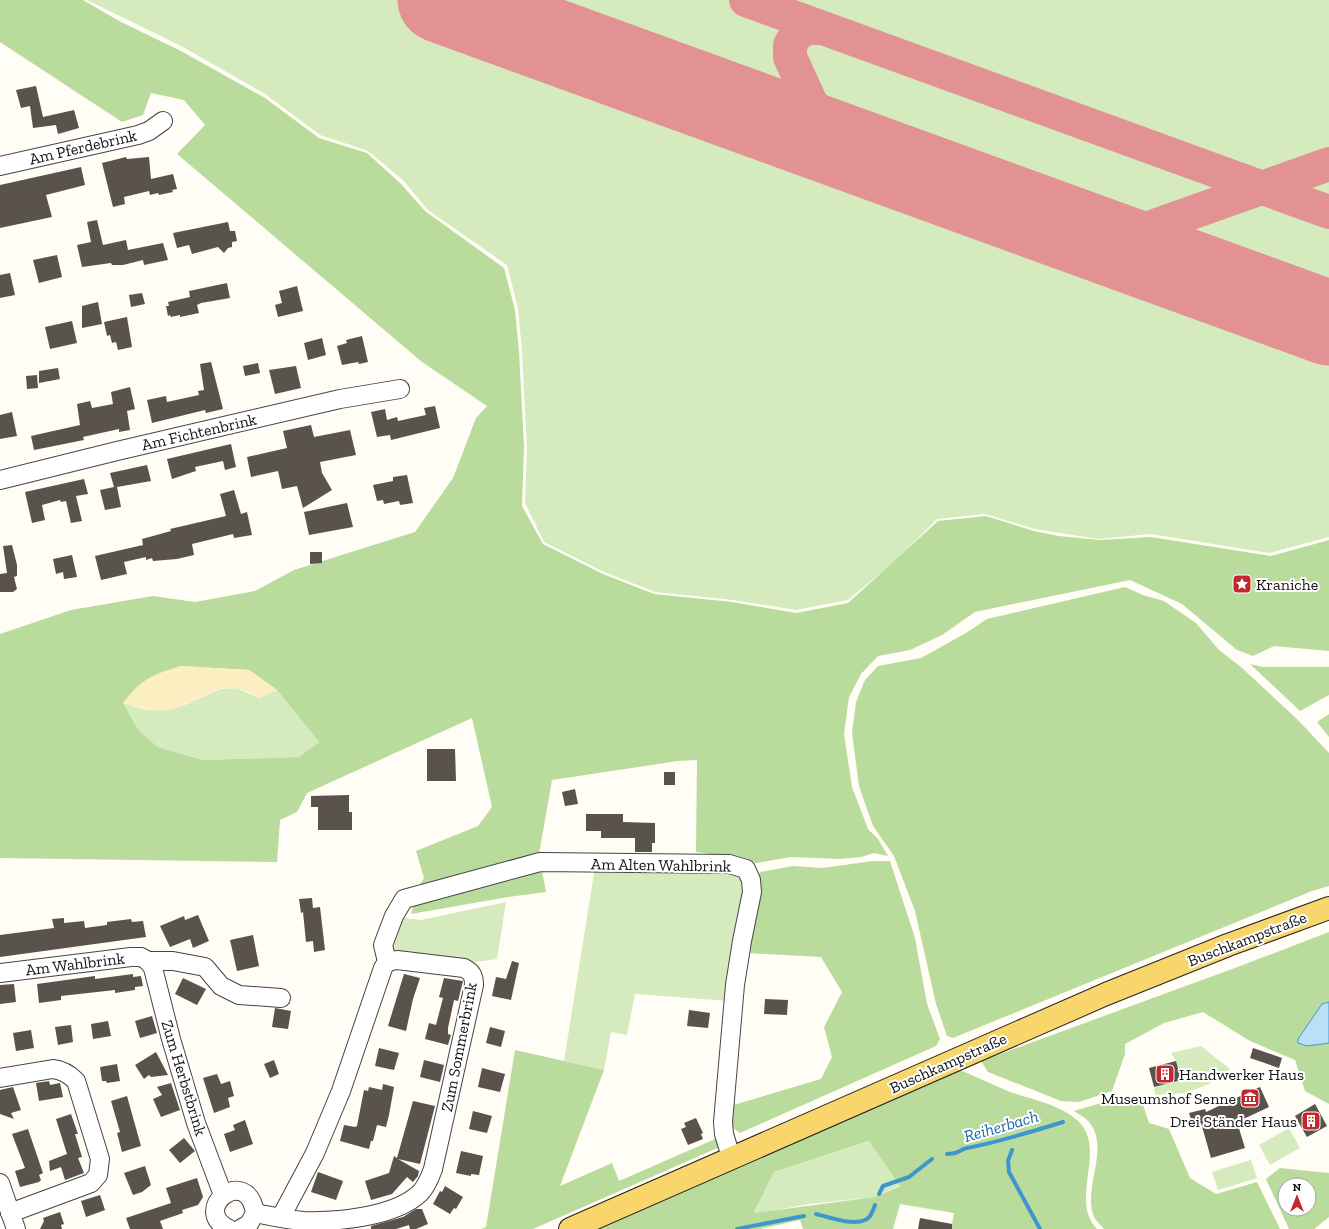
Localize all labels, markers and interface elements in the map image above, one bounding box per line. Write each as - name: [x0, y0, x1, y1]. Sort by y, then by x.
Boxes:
- street label: Am Pferdebrink: [27, 125, 139, 169]
- street label: Am Fichtenbrink: [140, 409, 259, 454]
- place icon: Kraniche: [1231, 573, 1253, 595]
- place label: Kraniche: [1256, 575, 1318, 594]
- street label: Am Alten Wahlbrink: [591, 854, 732, 876]
- street label: Buschkampstraße: [1185, 908, 1309, 970]
- street label: Am Wahlbrink: [24, 948, 126, 980]
- street label: Zum Sommerbrink: [437, 980, 481, 1113]
- street label: Zum Herbstbrink: [157, 1018, 211, 1139]
- street label: Buschkampstraße: [887, 1029, 1009, 1097]
- building icon: Handwerker Haus: [1154, 1063, 1176, 1085]
- place label: Handwerker Haus: [1179, 1065, 1304, 1084]
- museum icon: Museumshof Senne: [1239, 1087, 1261, 1109]
- place label: Museumshof Senne: [1101, 1089, 1236, 1108]
- water label: Reiherbach: [961, 1106, 1041, 1146]
- building icon: Drei Ständer Haus: [1300, 1110, 1322, 1132]
- place label: Drei Ständer Haus: [1170, 1112, 1297, 1131]
- north arrow: [1277, 1177, 1317, 1217]
- text: N: [1293, 1181, 1302, 1194]

